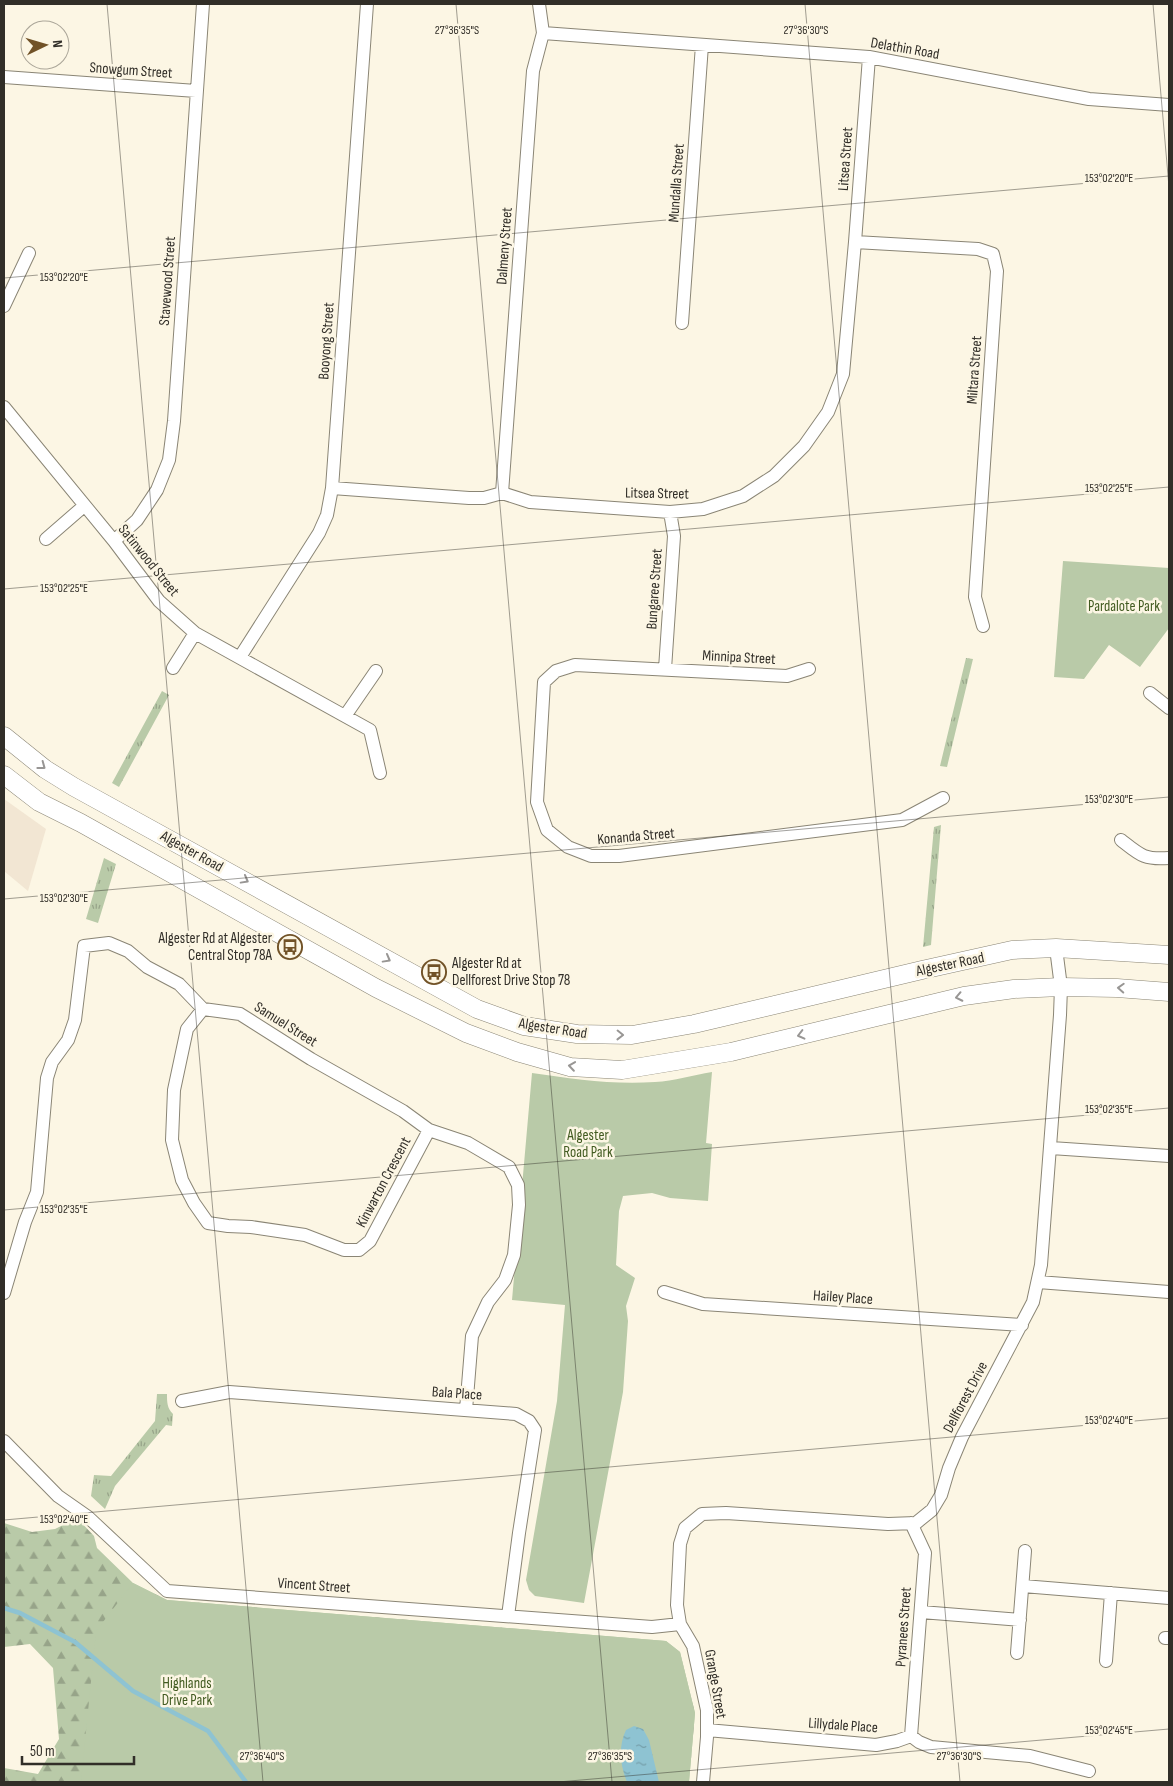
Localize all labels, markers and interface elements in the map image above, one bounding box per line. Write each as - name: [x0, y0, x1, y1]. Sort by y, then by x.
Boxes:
- north arrow: [20, 20, 70, 70]
- text: 27°36'35"S: [435, 23, 479, 38]
- text: 27°36'30"S: [784, 23, 828, 38]
- street label: Delathin Road: [869, 33, 941, 64]
- text: N: [49, 39, 66, 48]
- street label: Snowgum Street: [89, 58, 173, 83]
- street label: Litsea Street: [834, 126, 857, 192]
- street label: Mundalla Street: [664, 143, 689, 223]
- text: 153°02'20"E: [1085, 171, 1133, 186]
- street label: Dalmeny Street: [492, 206, 517, 285]
- street label: Stavewood Street: [155, 235, 180, 326]
- text: 153°02'20"E: [40, 270, 88, 285]
- street label: Booyong Street: [314, 301, 339, 380]
- street label: Miltara Street: [963, 335, 986, 405]
- text: 153°02'25"E: [1085, 481, 1133, 496]
- street label: Litsea Street: [625, 483, 690, 504]
- street label: Satinwood Street: [114, 520, 184, 600]
- street label: Bungaree Street: [642, 548, 667, 630]
- text: 153°02'25"E: [40, 581, 88, 596]
- park label: Pardalote Park: [1088, 597, 1160, 616]
- street label: Minnipa Street: [702, 646, 777, 669]
- one-way arrow: [36, 761, 45, 769]
- text: 153°02'30"E: [1085, 792, 1133, 807]
- street label: Konanda Street: [597, 824, 676, 849]
- street label: Algester Road: [156, 826, 227, 876]
- one-way arrow: [239, 874, 248, 884]
- text: 153°02'30"E: [40, 891, 88, 906]
- place label: Algester Rd at Algester Central Stop 78A: [157, 929, 273, 965]
- bus stop icon: Algester Rd at Algester Central Stop 78A: [277, 934, 303, 960]
- street label: Algester Road: [913, 948, 986, 981]
- one-way arrow: [381, 953, 390, 963]
- place label: Algester Rd at Dellforest Drive Stop 78: [451, 954, 570, 990]
- bus stop icon: Algester Rd at Dellforest Drive Stop 78: [421, 959, 447, 985]
- one-way arrow: [1116, 983, 1124, 994]
- one-way arrow: [954, 991, 963, 1002]
- street label: Samuel Street: [251, 998, 321, 1052]
- street label: Algester Road: [516, 1014, 588, 1043]
- one-way arrow: [796, 1029, 805, 1040]
- one-way arrow: [617, 1030, 625, 1040]
- one-way arrow: [568, 1061, 576, 1072]
- text: 153°02'35"E: [1085, 1102, 1133, 1117]
- park label: Algester Road Park: [563, 1126, 613, 1162]
- street label: Kinwarton Crescent: [352, 1133, 415, 1231]
- text: 153°02'35"E: [40, 1202, 88, 1217]
- street label: Hailey Place: [812, 1286, 874, 1309]
- street label: Dellforest Drive: [939, 1358, 992, 1436]
- street label: Bala Place: [431, 1382, 483, 1405]
- text: 153°02'40"E: [1085, 1413, 1133, 1428]
- text: 153°02'40"E: [40, 1512, 88, 1527]
- street label: Vincent Street: [277, 1573, 351, 1598]
- street label: Pyranees Street: [891, 1586, 916, 1668]
- street label: Grange Street: [700, 1648, 731, 1721]
- park label: Highlands Drive Park: [162, 1674, 213, 1710]
- street label: Lillydale Place: [808, 1714, 878, 1737]
- text: 153°02'45"E: [1085, 1723, 1133, 1738]
- scale bar: [22, 1734, 135, 1766]
- text: 50 m: [30, 1742, 55, 1761]
- text: 27°36'40"S: [240, 1749, 284, 1764]
- text: 27°36'35"S: [588, 1749, 632, 1764]
- text: 27°36'30"S: [937, 1749, 981, 1764]

